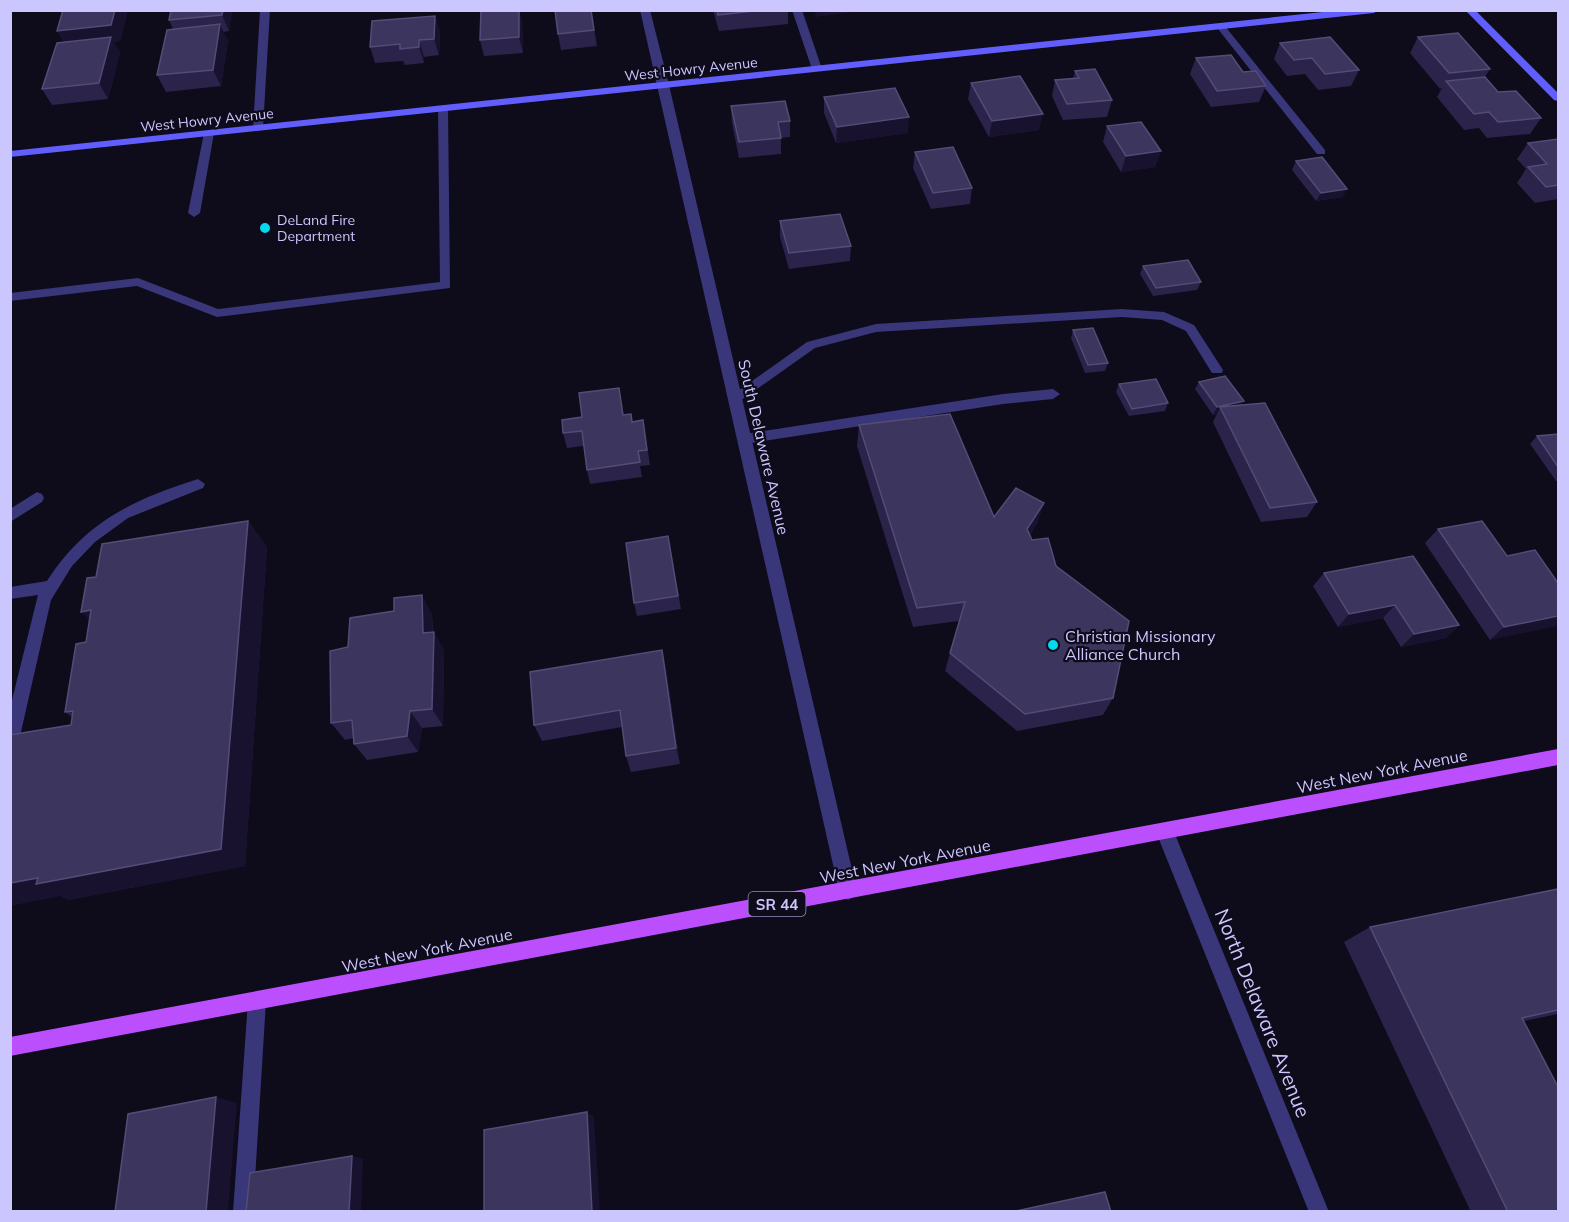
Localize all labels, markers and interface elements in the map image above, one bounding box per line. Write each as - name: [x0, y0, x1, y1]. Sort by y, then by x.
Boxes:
- street label: West Howry Avenue: [623, 53, 759, 85]
- street label: West Howry Avenue: [139, 104, 275, 136]
- place label: DeLand Fire Department: [277, 211, 355, 245]
- marker: DeLand Fire Department: [258, 221, 272, 235]
- street label: South Delaware Avenue: [734, 357, 794, 537]
- place label: Christian Missionary Alliance Church: [1065, 626, 1216, 664]
- marker: Christian Missionary Alliance Church: [1046, 638, 1060, 652]
- street label: West New York Avenue: [1295, 745, 1469, 797]
- street label: West New York Avenue: [818, 835, 992, 887]
- road number: SR 44: [748, 892, 806, 916]
- street label: North Delaware Avenue: [1210, 905, 1316, 1121]
- street label: West New York Avenue: [340, 924, 514, 976]

